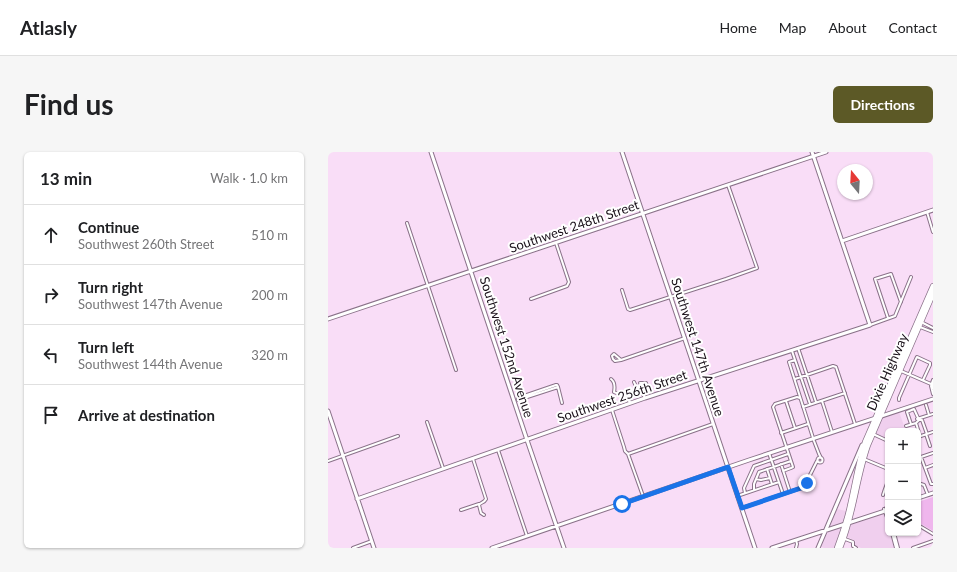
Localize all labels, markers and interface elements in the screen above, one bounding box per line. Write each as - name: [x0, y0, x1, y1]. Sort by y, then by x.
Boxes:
- text: Atlasly: [20, 16, 77, 39]
- text: Home: [719, 19, 757, 36]
- text: Map: [779, 19, 806, 36]
- text: About: [828, 19, 866, 36]
- text: Contact: [888, 19, 937, 36]
- button: Directions: [833, 86, 933, 123]
- text: Find us: [24, 87, 114, 121]
- north arrow: [837, 164, 873, 200]
- text: 13 min: [40, 168, 92, 189]
- text: Walk · 1.0 km: [210, 170, 288, 186]
- street label: Southwest 248th Street: [507, 196, 641, 256]
- text: Continue: [78, 218, 139, 236]
- icon: ahead: [40, 224, 62, 246]
- text: 510 m: [251, 227, 288, 243]
- text: Southwest 260th Street: [78, 236, 214, 252]
- street label: Southwest 152nd Avenue: [477, 275, 537, 420]
- street label: Southwest 147th Avenue: [668, 276, 728, 418]
- text: Turn right: [78, 278, 143, 296]
- icon: right: [40, 284, 62, 306]
- text: 200 m: [251, 287, 288, 303]
- text: Southwest 147th Avenue: [78, 296, 223, 312]
- street label: Dixie Highway: [863, 331, 911, 413]
- text: Turn left: [78, 338, 134, 356]
- icon: left: [40, 344, 62, 366]
- text: 320 m: [251, 347, 288, 363]
- text: Southwest 144th Avenue: [78, 356, 223, 372]
- street label: Southwest 256th Street: [555, 366, 689, 426]
- icon: arrive: [40, 404, 62, 426]
- text: Arrive at destination: [78, 406, 215, 424]
- map controls: [885, 428, 921, 536]
- button: +: [885, 428, 921, 464]
- button: −: [885, 464, 921, 500]
- route end: [798, 474, 816, 492]
- route start: [613, 495, 631, 513]
- button: layers: [885, 500, 921, 536]

